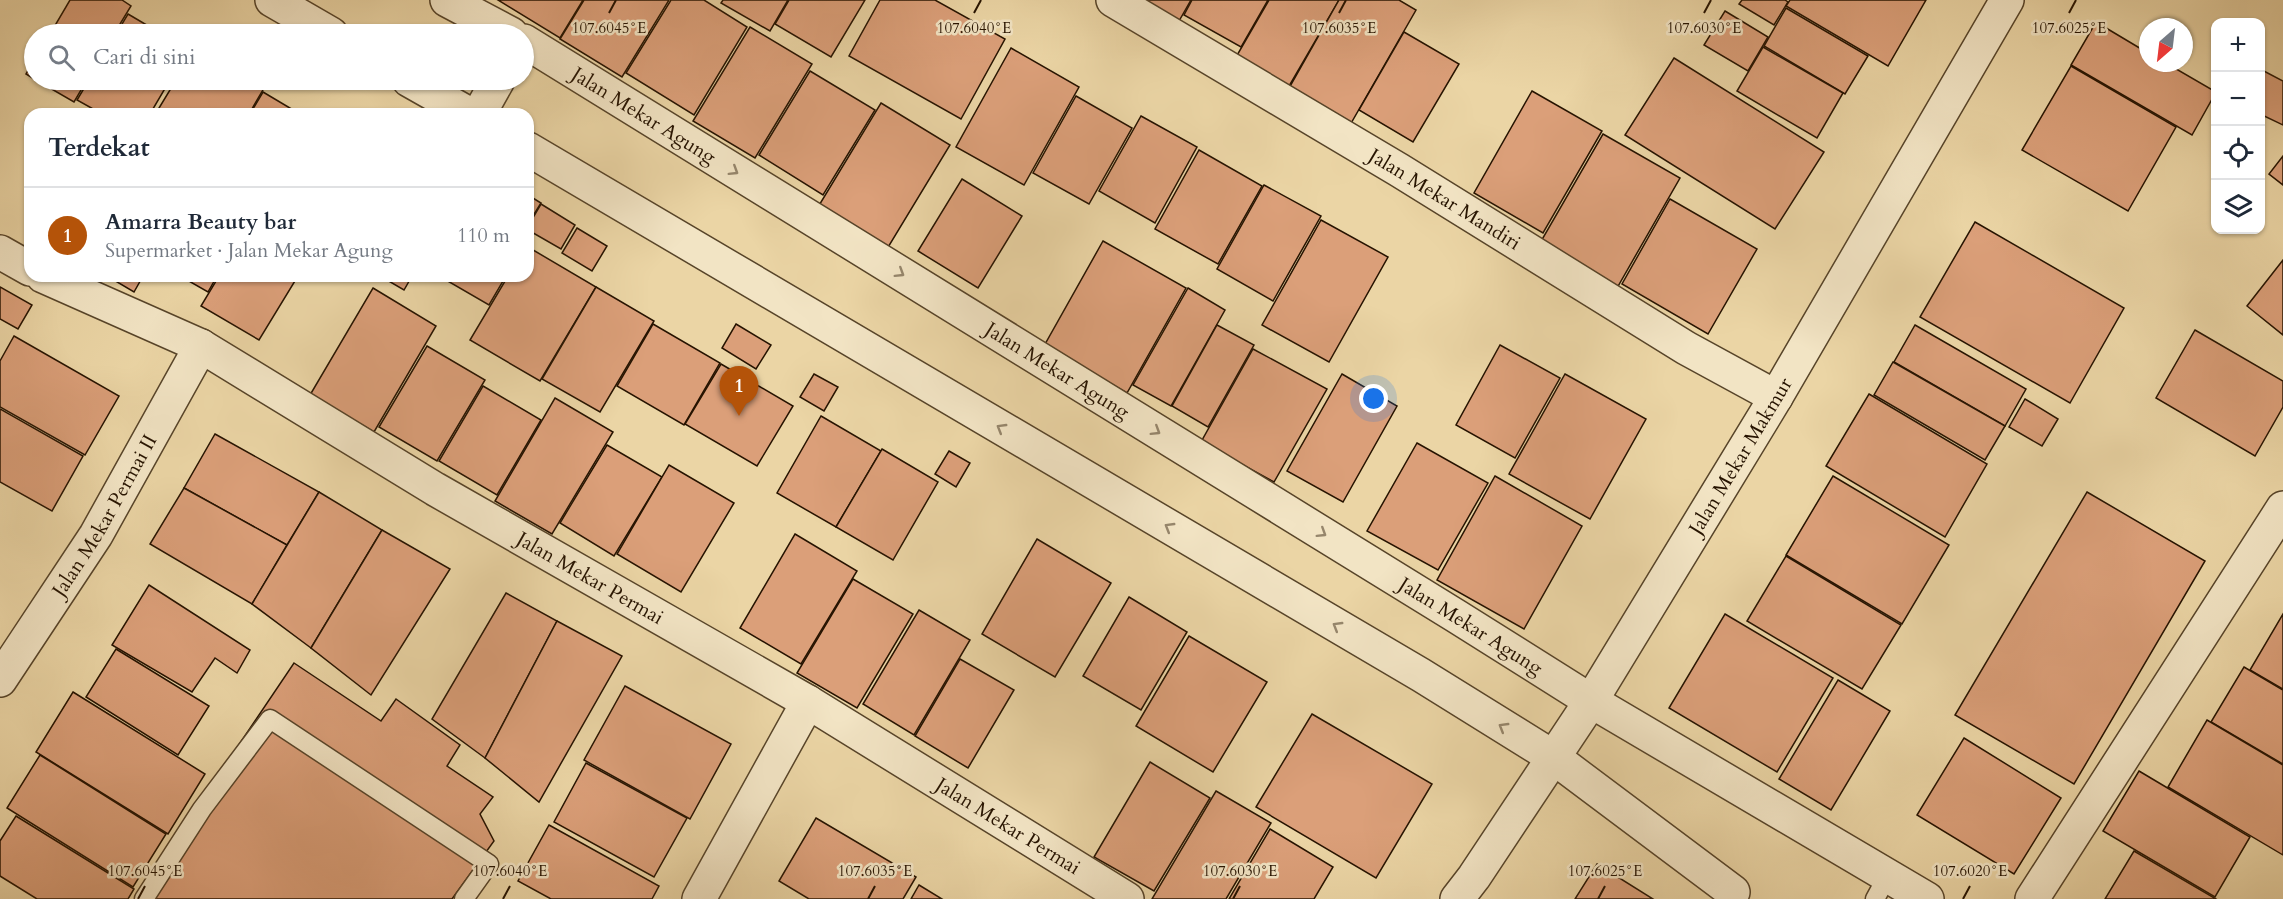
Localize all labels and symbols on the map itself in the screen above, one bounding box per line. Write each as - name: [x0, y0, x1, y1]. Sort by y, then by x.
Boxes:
- text: 107.6045°E: [572, 18, 646, 38]
- text: 107.6040°E: [937, 18, 1011, 38]
- text: 107.6035°E: [1302, 18, 1376, 38]
- text: 107.6030°E: [1667, 18, 1741, 38]
- text: 107.6025°E: [2032, 18, 2106, 38]
- north arrow: [2139, 18, 2193, 72]
- street label: Jalan Mekar Agung: [564, 59, 722, 170]
- street label: Jalan Mekar Mandiri: [1361, 140, 1526, 256]
- one-way arrow: [728, 164, 738, 176]
- one-way arrow: [894, 266, 904, 278]
- street label: Jalan Mekar Agung: [978, 314, 1136, 425]
- pin: 1: [720, 366, 758, 416]
- street label: Jalan Mekar Makmur: [1680, 372, 1798, 542]
- your location: [1359, 384, 1388, 413]
- one-way arrow: [997, 423, 1007, 435]
- one-way arrow: [1150, 423, 1160, 435]
- street label: Jalan Mekar Permai II: [44, 429, 163, 604]
- one-way arrow: [1165, 522, 1175, 534]
- street label: Jalan Mekar Permai: [509, 524, 669, 631]
- one-way arrow: [1316, 526, 1326, 538]
- street label: Jalan Mekar Agung: [1391, 569, 1549, 681]
- one-way arrow: [1333, 621, 1343, 633]
- one-way arrow: [1499, 723, 1510, 734]
- street label: Jalan Mekar Permai: [928, 769, 1086, 881]
- text: 107.6045°E: [108, 861, 182, 881]
- text: 107.6040°E: [473, 861, 547, 881]
- text: 107.6035°E: [838, 861, 912, 881]
- text: 107.6030°E: [1203, 861, 1277, 881]
- text: 107.6025°E: [1568, 861, 1642, 881]
- text: 107.6020°E: [1933, 861, 2007, 881]

